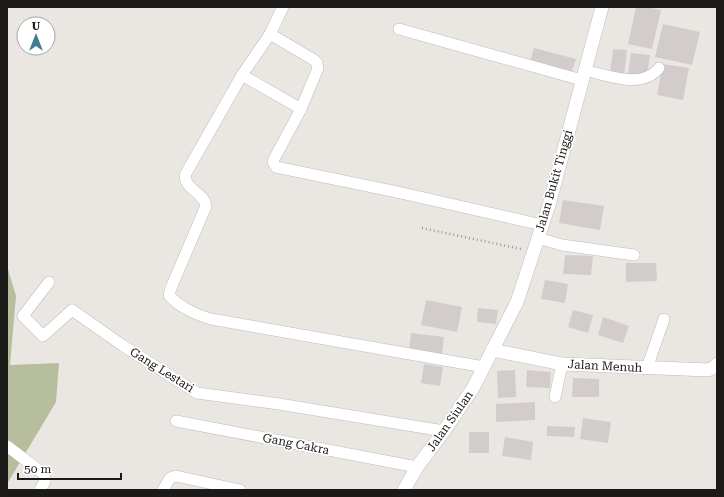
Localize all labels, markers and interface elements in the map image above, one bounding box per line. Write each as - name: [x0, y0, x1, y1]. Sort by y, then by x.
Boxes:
- north arrow: [16, 16, 56, 56]
- text: U: [32, 20, 41, 33]
- street label: Jalan Bukit Tinggi: [533, 128, 575, 234]
- street label: Gang Lestari: [127, 345, 197, 395]
- street label: Jalan Menuh: [567, 357, 643, 375]
- street label: Jalan Siulan: [424, 388, 476, 454]
- street label: Gang Cakra: [261, 431, 331, 457]
- scale bar: [18, 455, 121, 481]
- text: 50 m: [24, 462, 51, 476]

